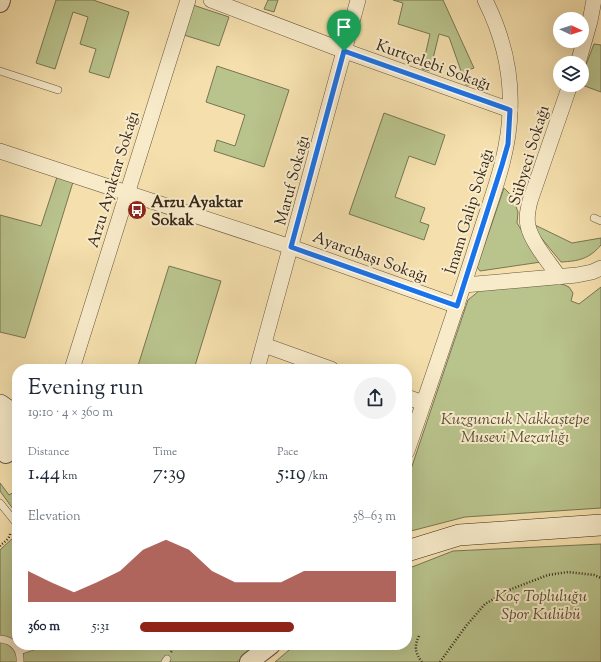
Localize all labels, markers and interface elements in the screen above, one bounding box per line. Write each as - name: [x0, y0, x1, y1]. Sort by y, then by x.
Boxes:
- pin: [327, 10, 361, 51]
- north arrow: [553, 12, 589, 48]
- map controls: [553, 12, 589, 92]
- icon: arrive: [333, 16, 355, 38]
- street label: Kurtçelebi Sokağı: [372, 35, 494, 98]
- button: layers: [553, 56, 589, 92]
- street label: Sübyeci Sokağı: [504, 102, 557, 209]
- street label: Arzu Ayaktar Sokağı: [83, 108, 146, 251]
- street label: Maruf Sokağı: [270, 133, 317, 228]
- street label: İmam Galip Sokağı: [440, 145, 501, 278]
- place label: Arzu Ayaktar Sokak: [151, 192, 244, 233]
- bus stop icon: Arzu Ayaktar Sokak: [126, 199, 148, 221]
- street label: Ayarcıbaşı Sokağı: [309, 227, 432, 290]
- text: Evening run: [28, 373, 144, 405]
- button: share: [354, 377, 396, 419]
- text: 19:10 · 4 × 360 m: [28, 404, 113, 422]
- park label: Kuzguncuk Nakkaştepe Musevi Mezarlığı: [441, 409, 589, 450]
- text: Distance: [28, 444, 69, 460]
- text: Time: [153, 444, 177, 460]
- text: Pace: [277, 444, 298, 460]
- text: 1.44: [28, 460, 60, 489]
- text: 7:39: [153, 460, 186, 489]
- text: 5:19: [277, 460, 306, 489]
- text: km: [60, 468, 77, 484]
- text: /km: [306, 468, 328, 484]
- text: Elevation: [28, 508, 81, 526]
- text: 58–63 m: [353, 508, 396, 526]
- park label: Koç Topluluğu Spor Kulübü: [495, 586, 588, 627]
- text: 360 m: [28, 618, 60, 636]
- text: 5:31: [92, 618, 110, 636]

